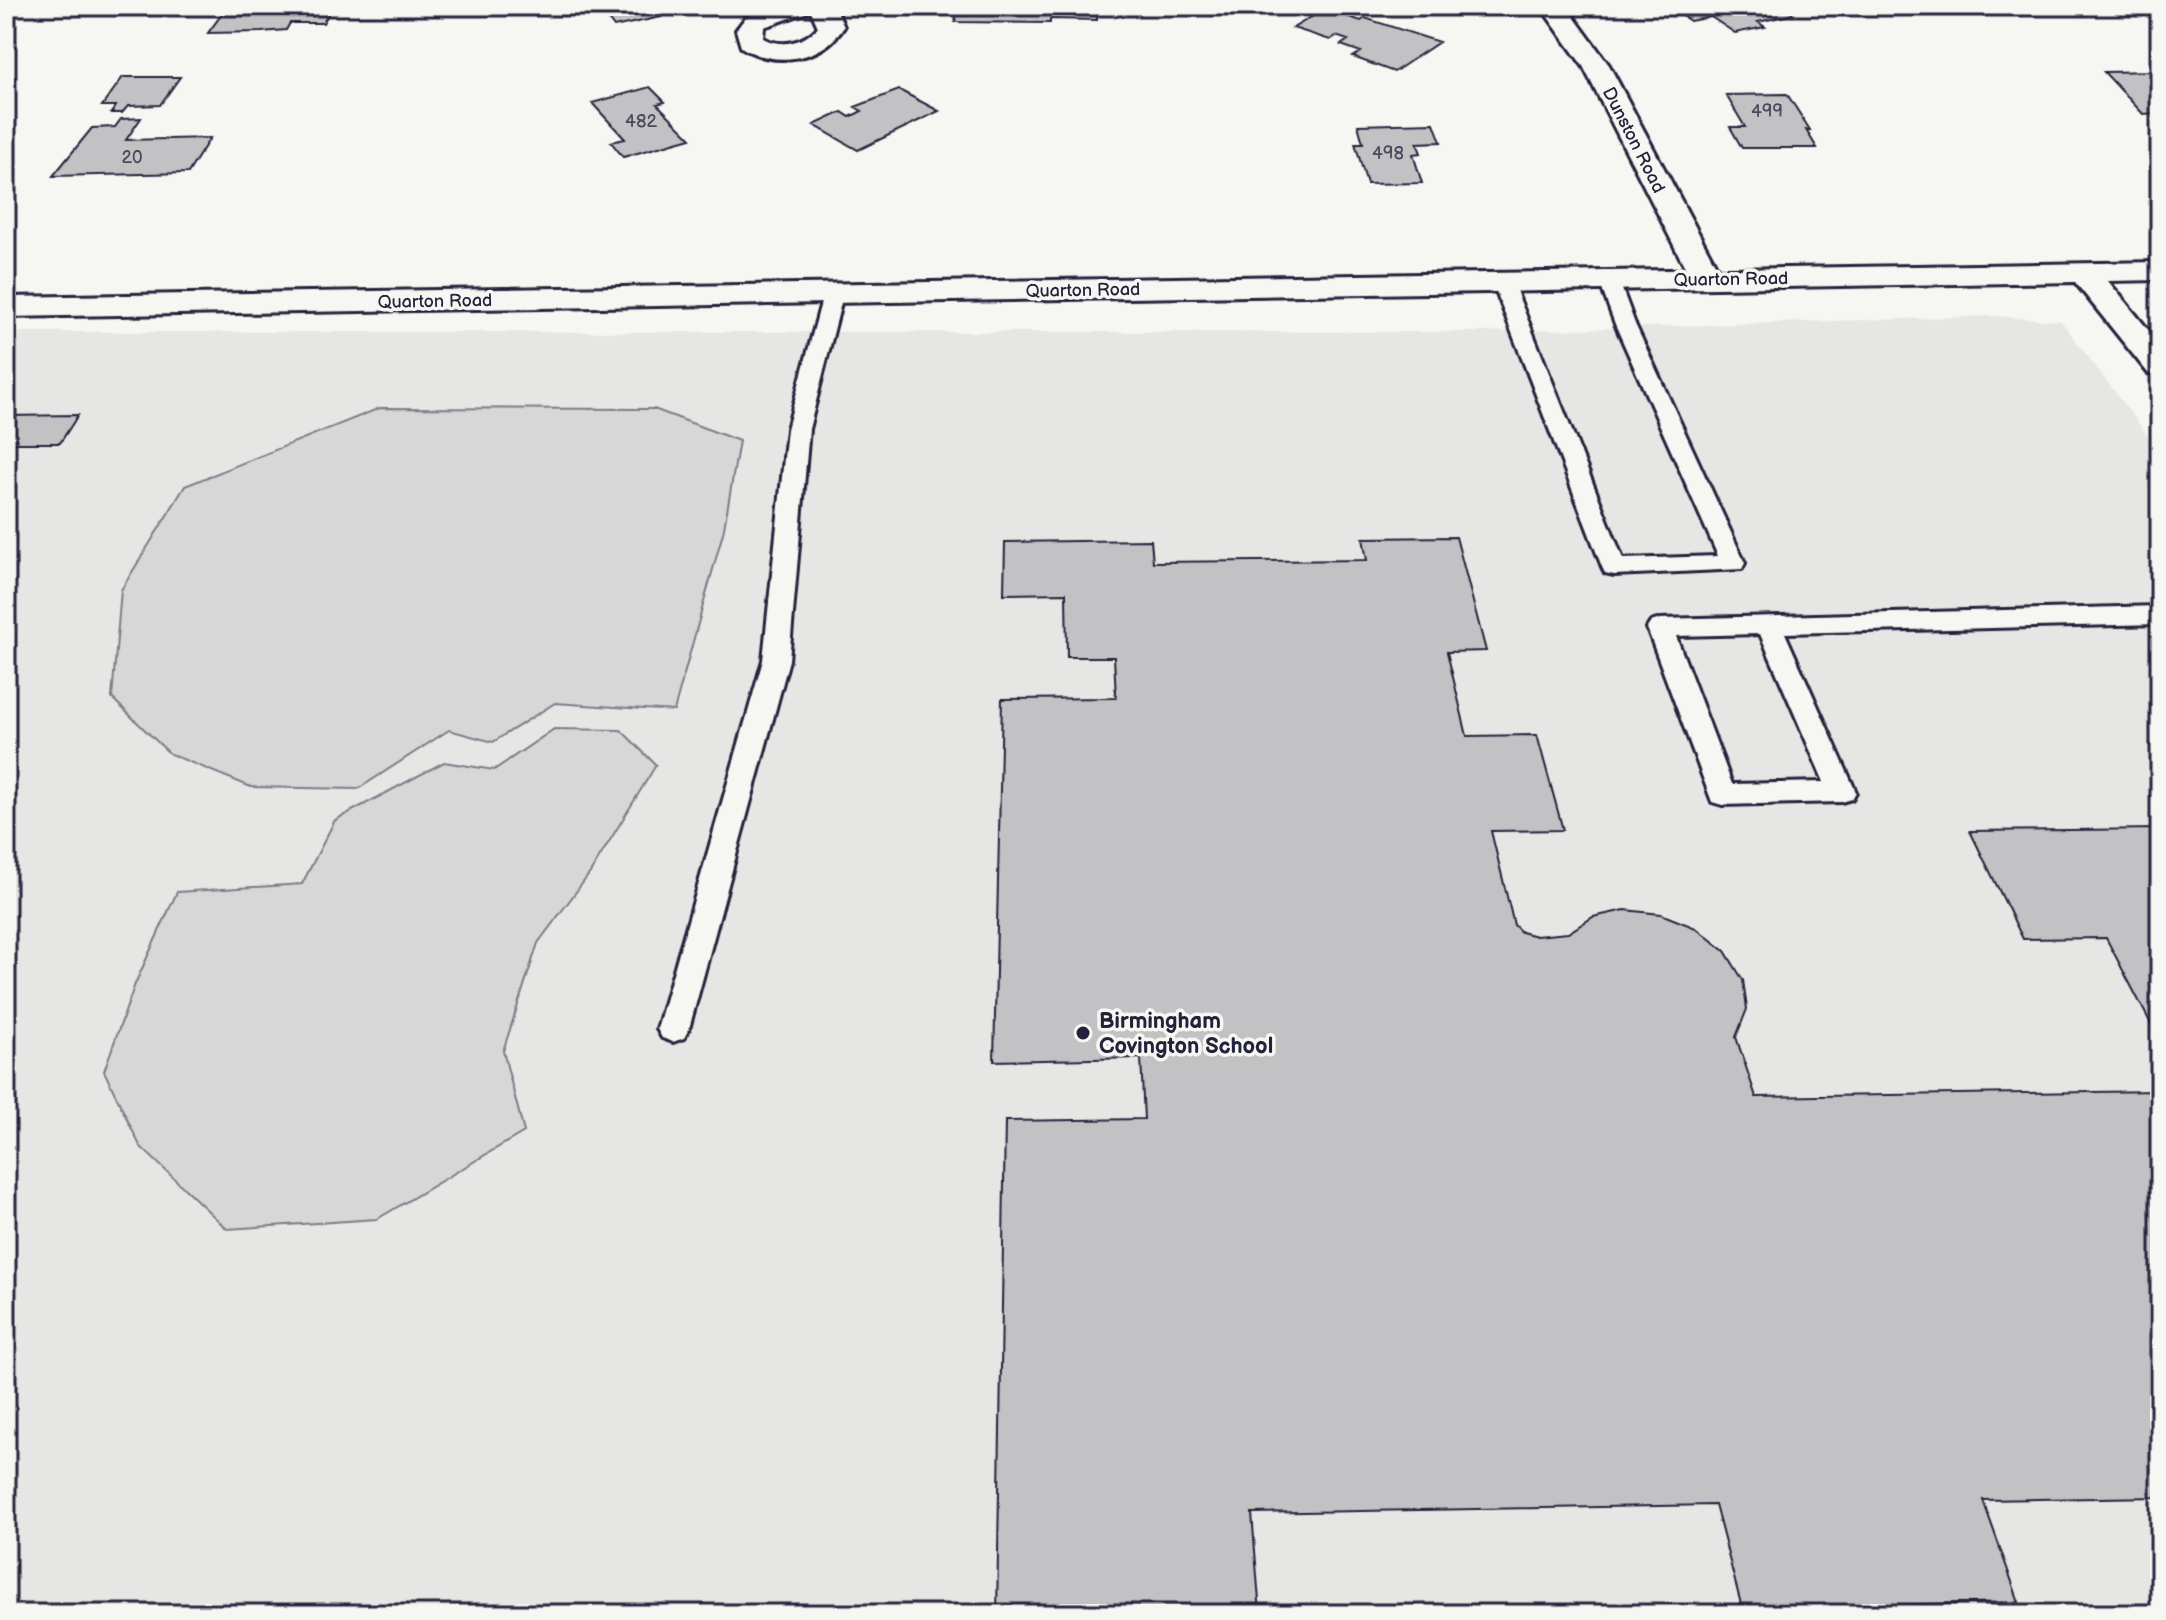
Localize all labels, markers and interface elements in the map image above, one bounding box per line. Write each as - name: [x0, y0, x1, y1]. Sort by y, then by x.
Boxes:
- street label: Dunston Road: [1598, 84, 1669, 197]
- house number: 499: [1751, 101, 1783, 122]
- house number: 482: [625, 111, 657, 132]
- house number: 498: [1372, 143, 1404, 164]
- house number: 20: [121, 147, 143, 168]
- street label: Quarton Road: [1673, 268, 1789, 291]
- street label: Quarton Road: [1025, 279, 1141, 302]
- street label: Quarton Road: [377, 290, 493, 313]
- place label: Birmingham Covington School: [1099, 1008, 1273, 1060]
- marker: Birmingham Covington School: [1074, 1024, 1092, 1042]

